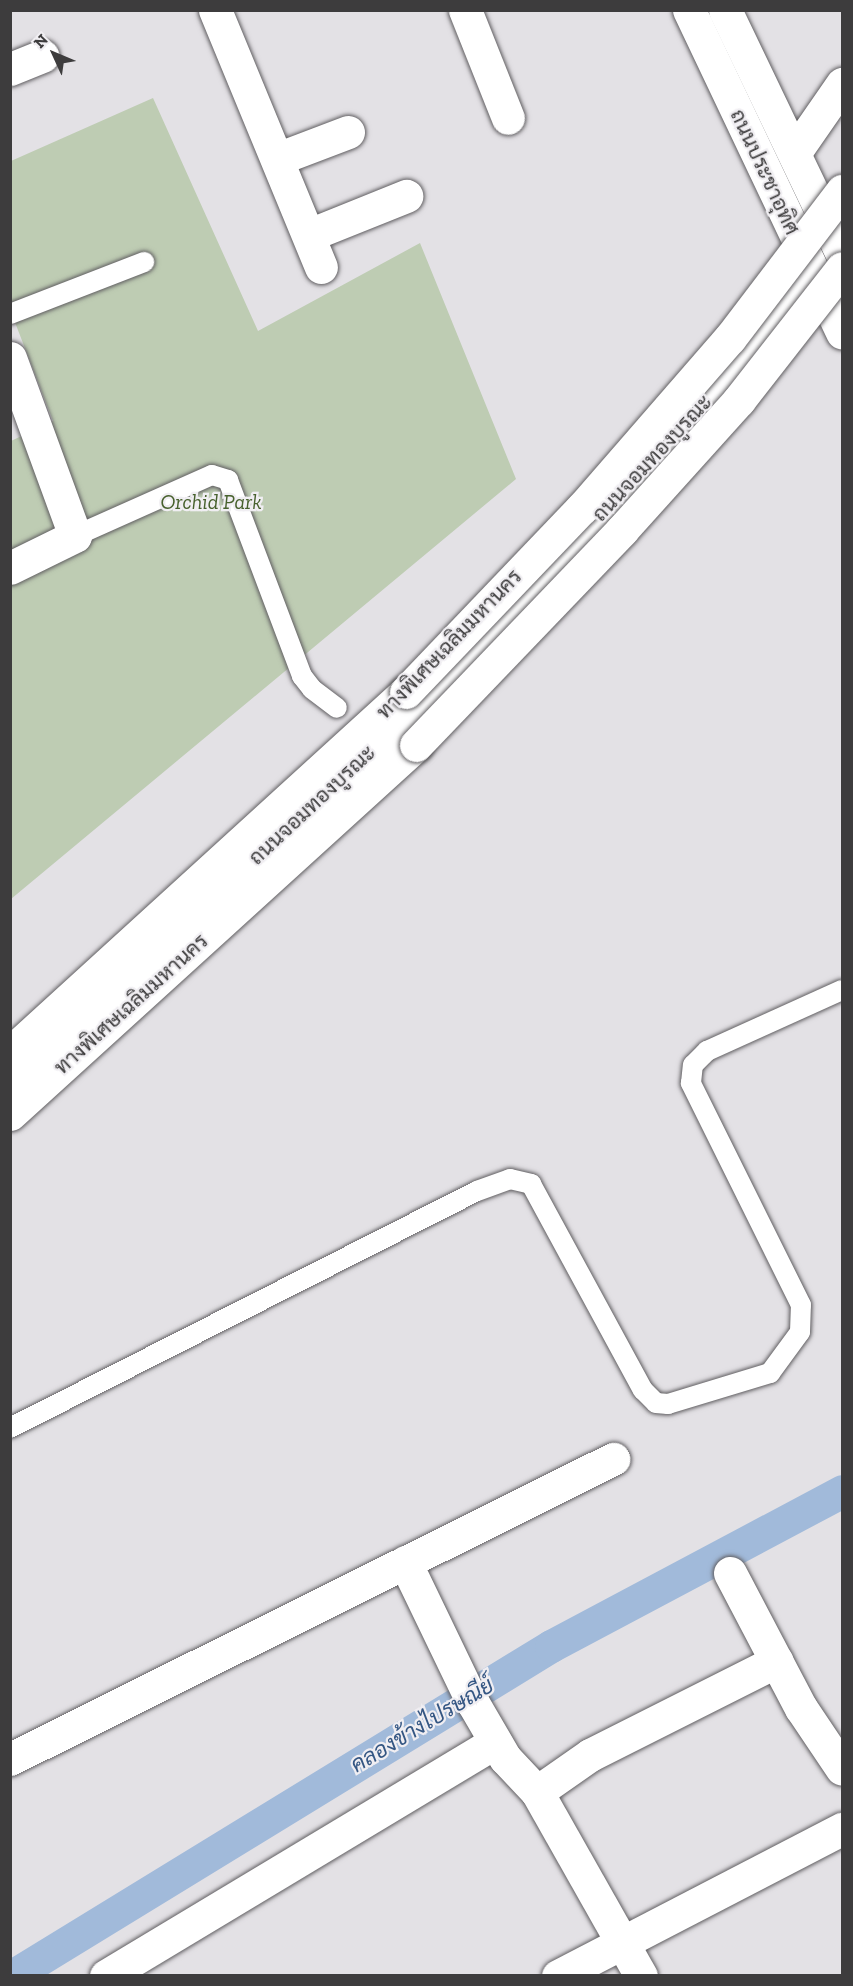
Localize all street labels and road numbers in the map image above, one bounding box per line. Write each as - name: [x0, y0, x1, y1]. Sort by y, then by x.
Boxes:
- street label: ถนนประชาอุทิศ: [725, 105, 805, 239]
- street label: ถนนจอมทองบูรณะ: [587, 389, 717, 527]
- street label: ทางพิเศษเฉลิมมหานคร: [371, 564, 527, 724]
- street label: ถนนจอมทองบูรณะ: [243, 740, 381, 870]
- street label: ทางพิเศษเฉลิมมหานคร: [49, 928, 213, 1080]

